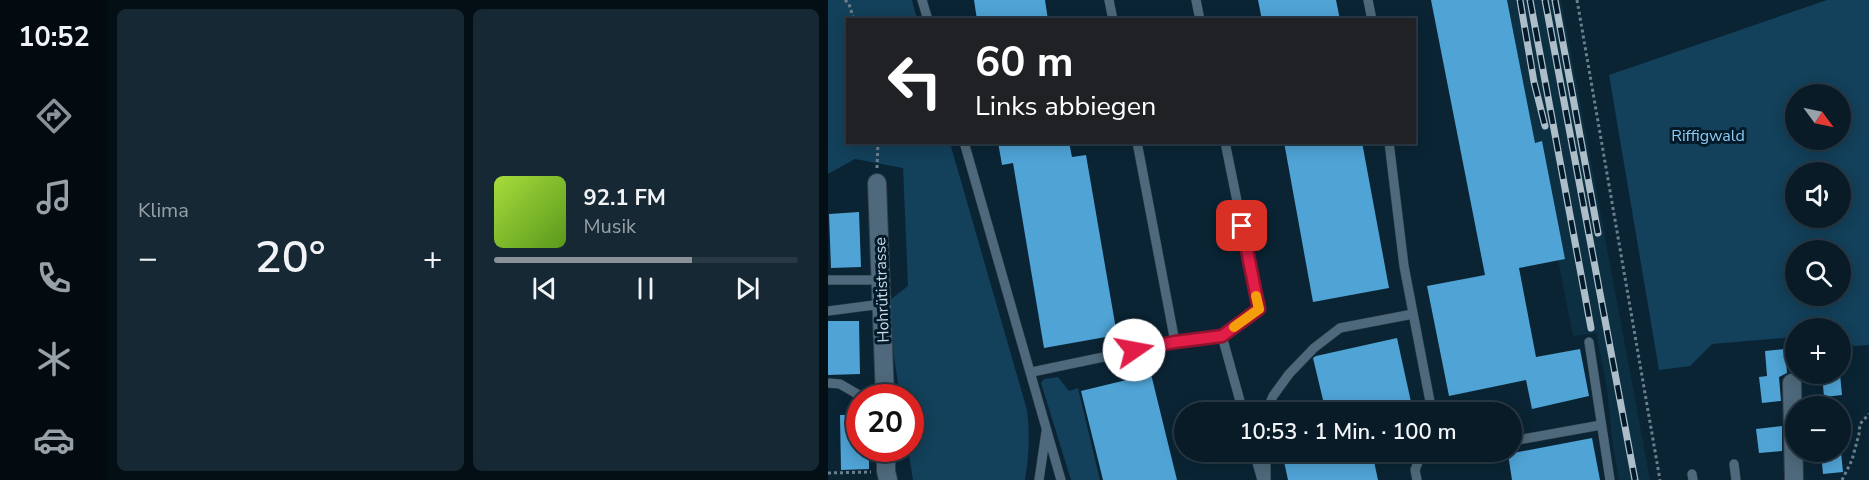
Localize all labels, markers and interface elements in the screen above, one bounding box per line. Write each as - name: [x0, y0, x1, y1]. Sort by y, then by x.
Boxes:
- text: 10:52: [18, 19, 90, 56]
- text: 60 m: [975, 34, 1074, 91]
- icon: left: [876, 42, 954, 120]
- north arrow: [1785, 84, 1851, 150]
- map controls: [1785, 84, 1851, 462]
- text: Links abbiegen: [975, 88, 1156, 125]
- icon: directions: [33, 95, 75, 137]
- park label: Riffigwald: [1671, 125, 1745, 147]
- button: sound: [1785, 162, 1851, 228]
- icon: music: [33, 176, 75, 218]
- text: 92.1 FM: [584, 183, 666, 213]
- text: Klima: [138, 197, 189, 224]
- pin: [1216, 200, 1267, 251]
- icon: arrive: [1225, 209, 1258, 242]
- text: Musik: [584, 213, 636, 240]
- text: 20°: [255, 227, 326, 288]
- text: −: [138, 236, 158, 281]
- text: +: [423, 236, 442, 281]
- street label: Hohrütistrasse: [869, 237, 895, 343]
- button: search: [1785, 240, 1851, 306]
- icon: phone: [33, 257, 75, 299]
- icon: previous: [528, 272, 561, 305]
- icon: pause: [629, 272, 662, 305]
- icon: next: [731, 272, 764, 305]
- position arrow: [1102, 318, 1166, 382]
- button: +: [1785, 318, 1851, 384]
- icon: climate: [33, 338, 75, 380]
- speed limit sign: 20: [846, 384, 924, 462]
- button: −: [1785, 396, 1851, 462]
- text: 10:53 · 1 Min. · 100 m: [1239, 417, 1457, 447]
- icon: car: [33, 419, 75, 461]

